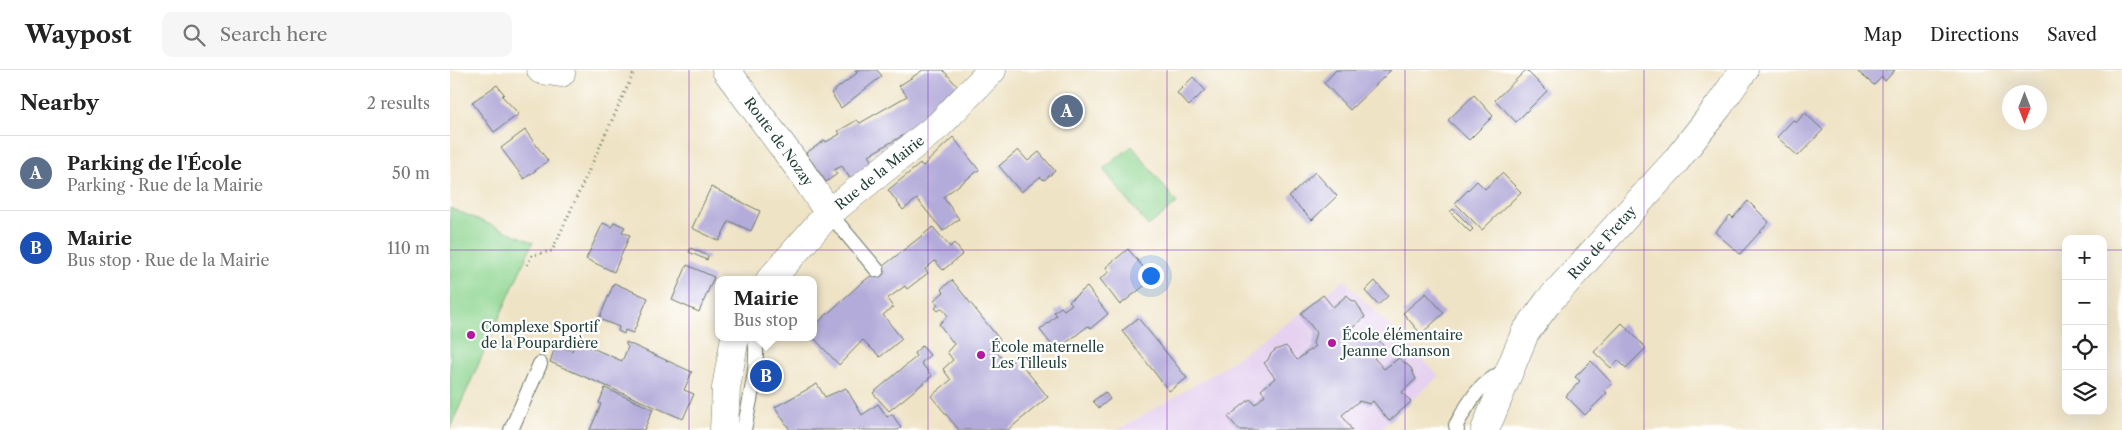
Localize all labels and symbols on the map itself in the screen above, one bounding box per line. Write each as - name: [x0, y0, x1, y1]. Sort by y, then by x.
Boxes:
- north arrow: [2002, 85, 2047, 130]
- pin: A: [1051, 92, 1083, 130]
- street label: Route de Nozay: [740, 94, 817, 190]
- street label: Rue de la Mairie: [831, 131, 928, 214]
- street label: Rue de Fretay: [1564, 202, 1640, 283]
- your location: [1138, 263, 1164, 289]
- place label: Complexe Sportif de la Poupardière: [481, 318, 601, 352]
- place label: École élémentaire Jeanne Chanson: [1340, 326, 1463, 360]
- marker: Complexe Sportif de la Poupardière: [465, 329, 477, 341]
- marker: École élémentaire Jeanne Chanson: [1326, 337, 1338, 349]
- place label: École maternelle Les Tilleuls: [991, 338, 1104, 372]
- marker: École maternelle Les Tilleuls: [975, 349, 987, 361]
- pin: B: [750, 357, 782, 395]

